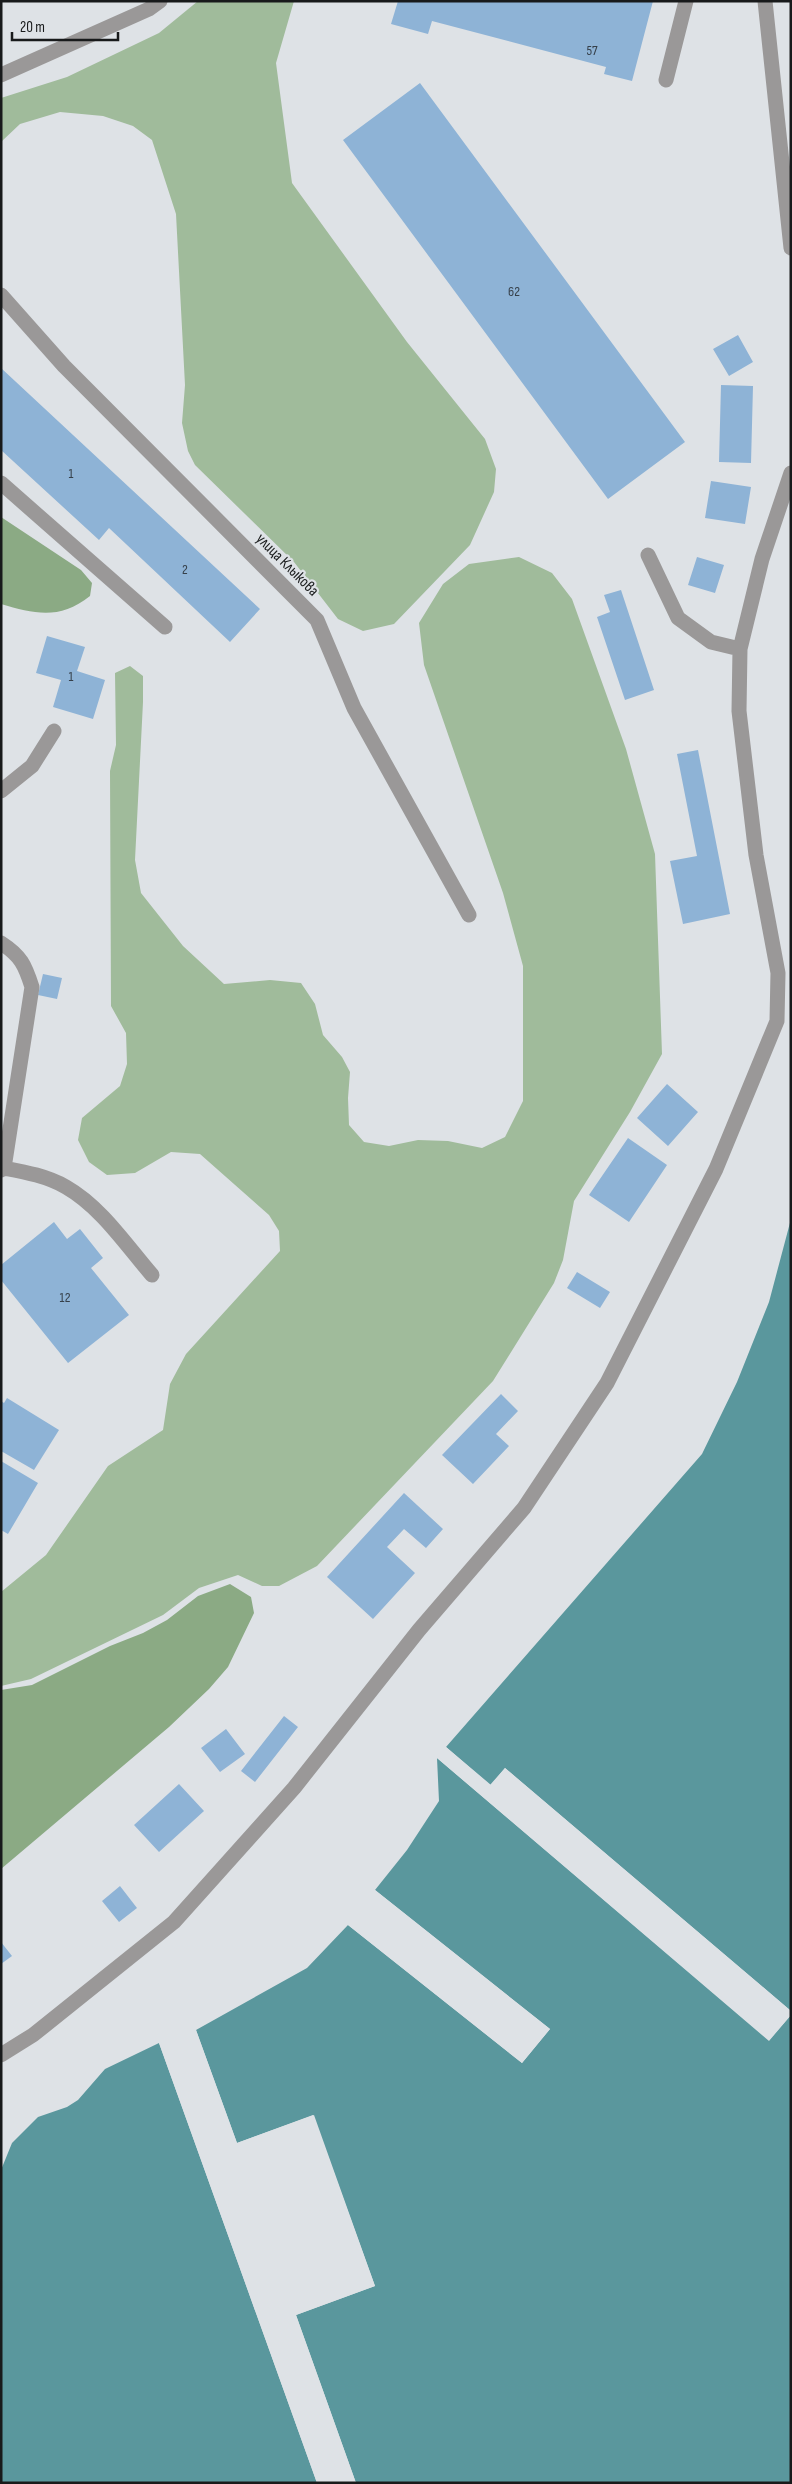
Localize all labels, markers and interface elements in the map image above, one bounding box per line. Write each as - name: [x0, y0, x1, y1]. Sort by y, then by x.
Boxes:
- scale bar: [12, 10, 119, 42]
- text: 20 m: [20, 18, 45, 37]
- house number: 57: [586, 42, 598, 59]
- house number: 62: [508, 283, 520, 300]
- house number: 1: [69, 465, 74, 482]
- street label: улица Клыкова: [252, 530, 322, 600]
- house number: 2: [182, 561, 188, 578]
- house number: 1: [69, 668, 74, 685]
- house number: 12: [60, 1289, 71, 1306]

